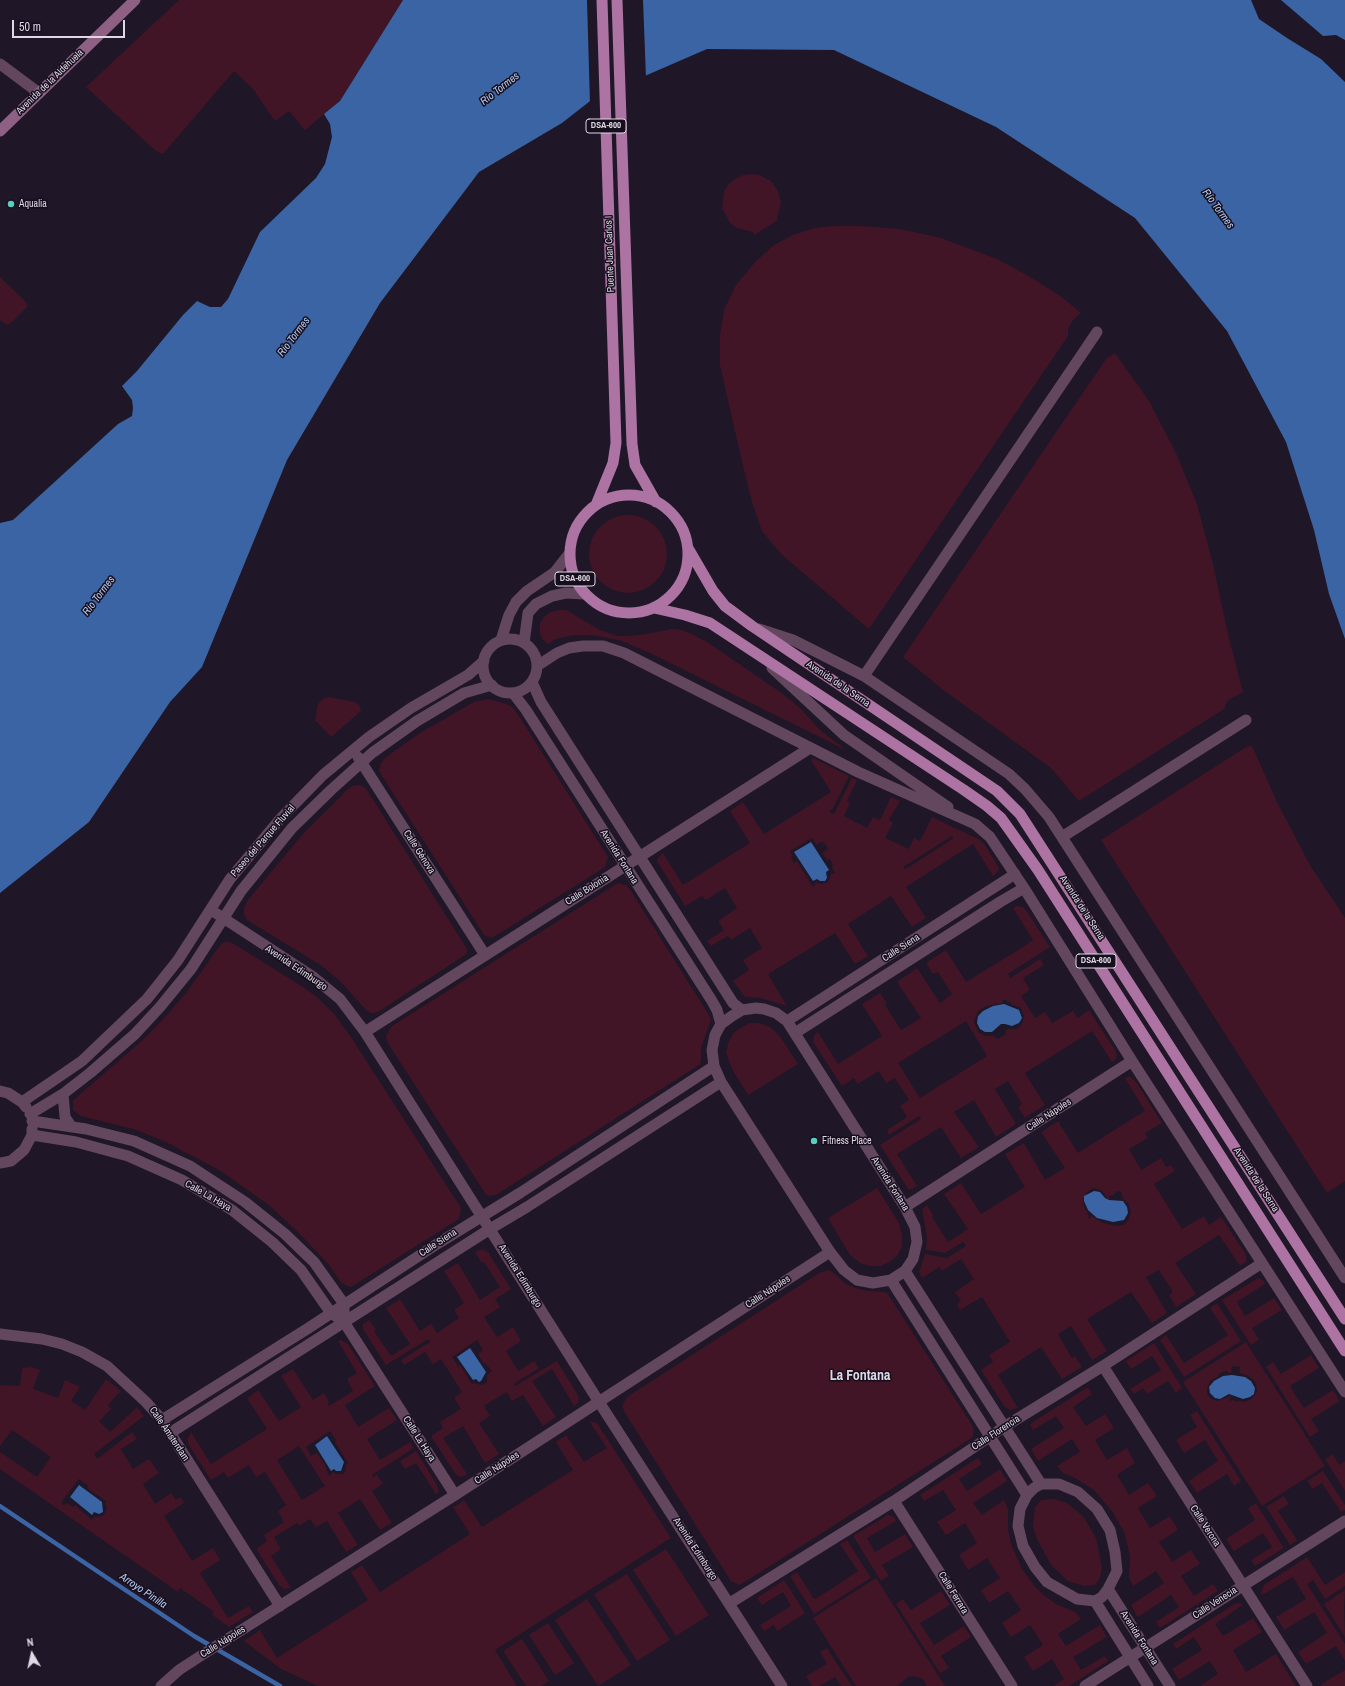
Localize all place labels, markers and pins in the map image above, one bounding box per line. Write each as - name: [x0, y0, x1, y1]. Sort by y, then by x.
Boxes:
- place label: Aqualia: [19, 198, 47, 210]
- marker: Aqualia: [6, 199, 16, 209]
- place label: Fitness Place: [822, 1135, 872, 1147]
- marker: Fitness Place: [809, 1136, 819, 1146]

